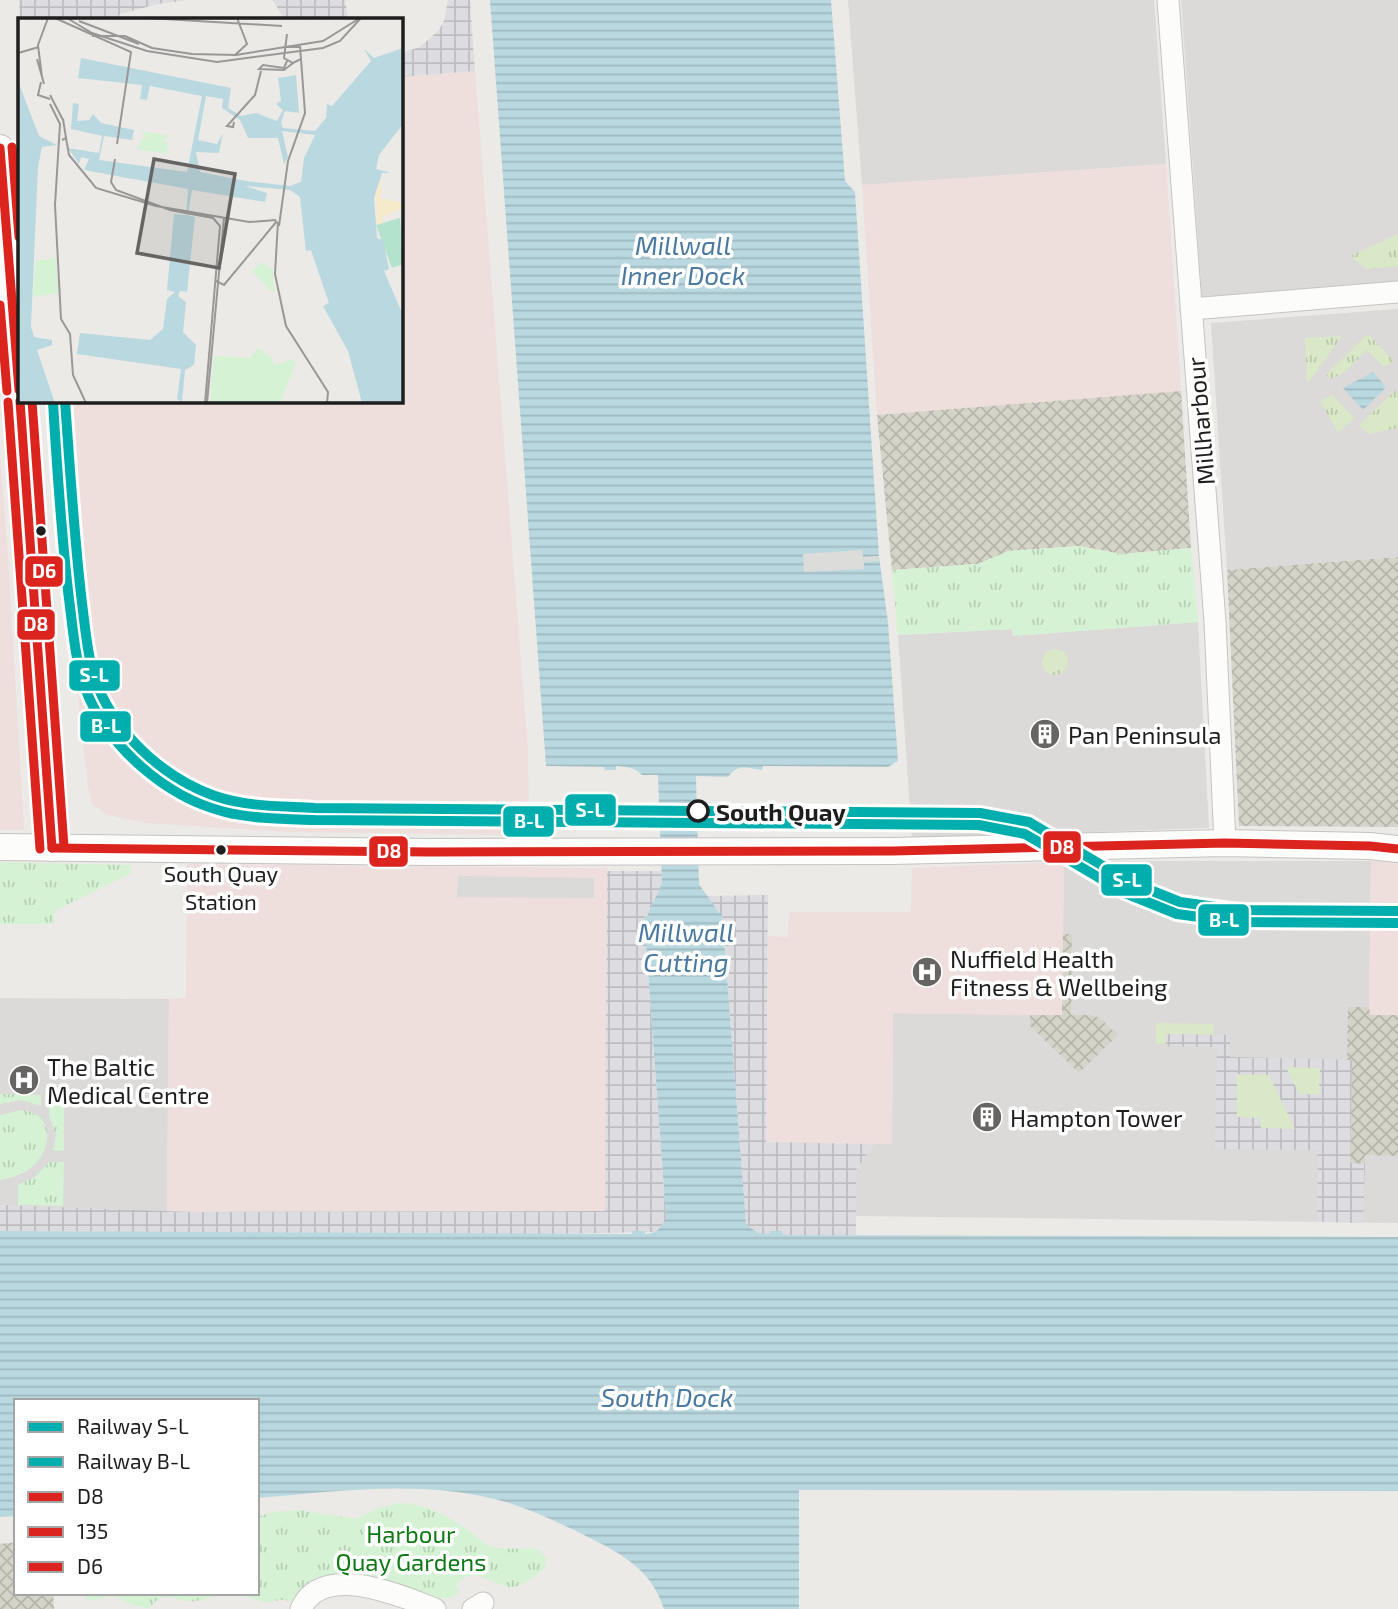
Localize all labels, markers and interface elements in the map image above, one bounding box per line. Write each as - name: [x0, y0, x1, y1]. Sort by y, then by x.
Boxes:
- inset map: [18, 18, 402, 402]
- water label: Millwall Inner Dock: [621, 229, 745, 290]
- street label: Millharbour: [1180, 355, 1220, 486]
- unlabelled marker: [34, 524, 48, 538]
- line badge: D6: [24, 555, 64, 588]
- text: D6: [32, 559, 56, 582]
- line badge: D8: [16, 608, 56, 641]
- text: D8: [24, 612, 48, 635]
- line badge: S-L: [68, 659, 121, 692]
- text: S-L: [79, 663, 109, 686]
- line badge: B-L: [79, 710, 132, 743]
- text: B-L: [91, 714, 121, 737]
- building icon: Pan Peninsula: [1028, 717, 1062, 751]
- place label: Pan Peninsula: [1068, 720, 1221, 749]
- line badge: S-L: [564, 793, 617, 827]
- place label: South Quay: [716, 797, 846, 827]
- text: S-L: [575, 798, 605, 821]
- marker: South Quay: [687, 800, 709, 822]
- line badge: B-L: [502, 805, 555, 838]
- text: B-L: [514, 809, 544, 832]
- line badge: D8: [1042, 830, 1082, 864]
- line badge: D8: [368, 835, 409, 868]
- text: D8: [1050, 835, 1074, 858]
- text: D8: [377, 839, 401, 862]
- marker: South Quay Station: [214, 843, 228, 857]
- place label: South Quay Station: [164, 860, 279, 914]
- line badge: S-L: [1100, 863, 1153, 897]
- text: S-L: [1112, 868, 1142, 891]
- line badge: B-L: [1197, 903, 1250, 937]
- text: B-L: [1209, 908, 1239, 931]
- water label: Millwall Cutting: [638, 916, 734, 977]
- place label: Nuffield Health Fitness & Wellbeing: [950, 944, 1168, 1001]
- hospital icon: Nuffield Health Fitness & Wellbeing: [910, 955, 944, 989]
- place label: The Baltic Medical Centre: [47, 1052, 209, 1109]
- hospital icon: The Baltic Medical Centre: [7, 1063, 41, 1097]
- building icon: Hampton Tower: [970, 1100, 1004, 1134]
- place label: Hampton Tower: [1010, 1103, 1183, 1132]
- water label: South Dock: [601, 1381, 733, 1412]
- legend: [14, 1399, 259, 1595]
- text: Railway S-L: [77, 1413, 189, 1438]
- text: Railway B-L: [77, 1448, 190, 1473]
- text: D8: [77, 1483, 104, 1508]
- text: 135: [77, 1518, 108, 1543]
- park label: Harbour Quay Gardens: [336, 1519, 486, 1576]
- text: D6: [77, 1553, 103, 1578]

